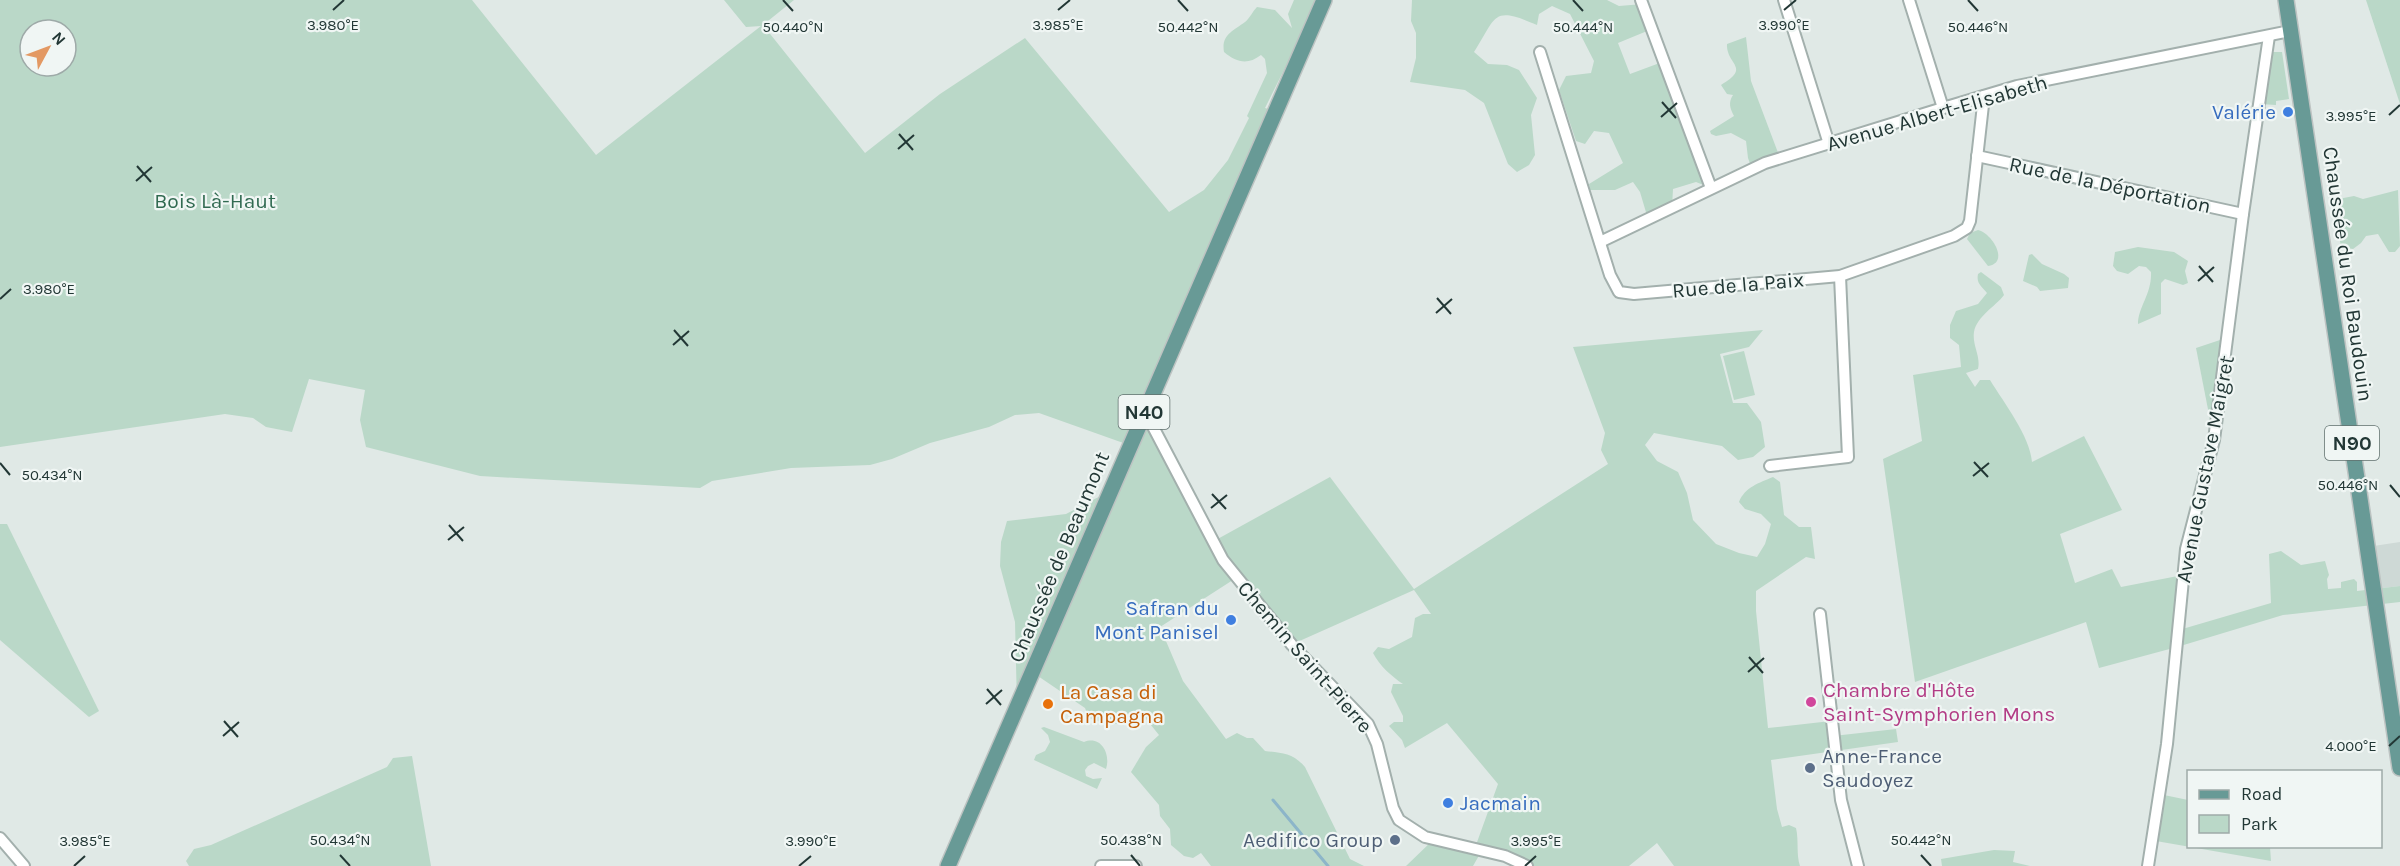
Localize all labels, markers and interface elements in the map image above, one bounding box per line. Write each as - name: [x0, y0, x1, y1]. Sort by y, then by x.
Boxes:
- text: 3.980°E: [307, 16, 359, 34]
- text: 3.985°E: [1032, 16, 1084, 34]
- text: 3.990°E: [1758, 16, 1810, 34]
- north arrow: [18, 18, 78, 78]
- text: 50.440°N: [762, 18, 824, 36]
- text: 50.442°N: [1158, 18, 1218, 36]
- text: 50.444°N: [1553, 18, 1613, 36]
- text: 50.446°N: [1948, 18, 2008, 36]
- text: N: [48, 28, 70, 49]
- street label: Avenue Albert-Elisabeth: [1824, 70, 2050, 156]
- place label: Valérie: [2212, 100, 2276, 124]
- marker: Valérie: [2281, 105, 2295, 119]
- text: 3.995°E: [2326, 107, 2376, 125]
- street label: Chaussée du Roi Baudouin: [2318, 145, 2378, 403]
- street label: Rue de la Déportation: [2007, 152, 2213, 218]
- park label: Bois Là-Haut: [154, 189, 276, 213]
- street label: Rue de la Paix: [1671, 267, 1805, 303]
- text: 3.980°E: [23, 280, 75, 298]
- street label: Avenue Gustave Maigret: [2171, 353, 2239, 585]
- road number: N40: [1118, 395, 1170, 429]
- road number: N90: [2325, 426, 2379, 460]
- street label: Chaussée de Beaumont: [1004, 448, 1114, 666]
- text: 50.434°N: [21, 466, 83, 484]
- text: 50.446°N: [2318, 476, 2378, 494]
- street label: Chemin Saint-Pierre: [1233, 576, 1377, 738]
- place label: Safran du Mont Panisel: [1094, 596, 1219, 644]
- marker: Safran du Mont Panisel: [1224, 613, 1238, 627]
- place label: Chambre d'Hôte Saint-Symphorien Mons: [1823, 678, 2055, 726]
- place label: La Casa di Campagna: [1060, 680, 1164, 728]
- marker: Chambre d'Hôte Saint-Symphorien Mons: [1804, 695, 1818, 709]
- marker: La Casa di Campagna: [1041, 697, 1055, 711]
- text: 4.000°E: [2325, 737, 2377, 755]
- place label: Anne-France Saudoyez: [1822, 744, 1942, 792]
- marker: Anne-France Saudoyez: [1803, 761, 1817, 775]
- legend: [2187, 770, 2382, 848]
- text: Road: [2241, 783, 2282, 805]
- place label: Jacmain: [1460, 791, 1541, 815]
- marker: Jacmain: [1441, 796, 1455, 810]
- text: Park: [2241, 813, 2278, 835]
- place label: Aedifico Group: [1243, 828, 1383, 852]
- text: 50.434°N: [309, 831, 371, 849]
- text: 50.438°N: [1100, 831, 1162, 849]
- text: 50.442°N: [1891, 831, 1951, 849]
- text: 3.985°E: [59, 832, 111, 850]
- text: 3.990°E: [785, 832, 837, 850]
- text: 3.995°E: [1511, 832, 1561, 850]
- marker: Aedifico Group: [1388, 833, 1402, 847]

